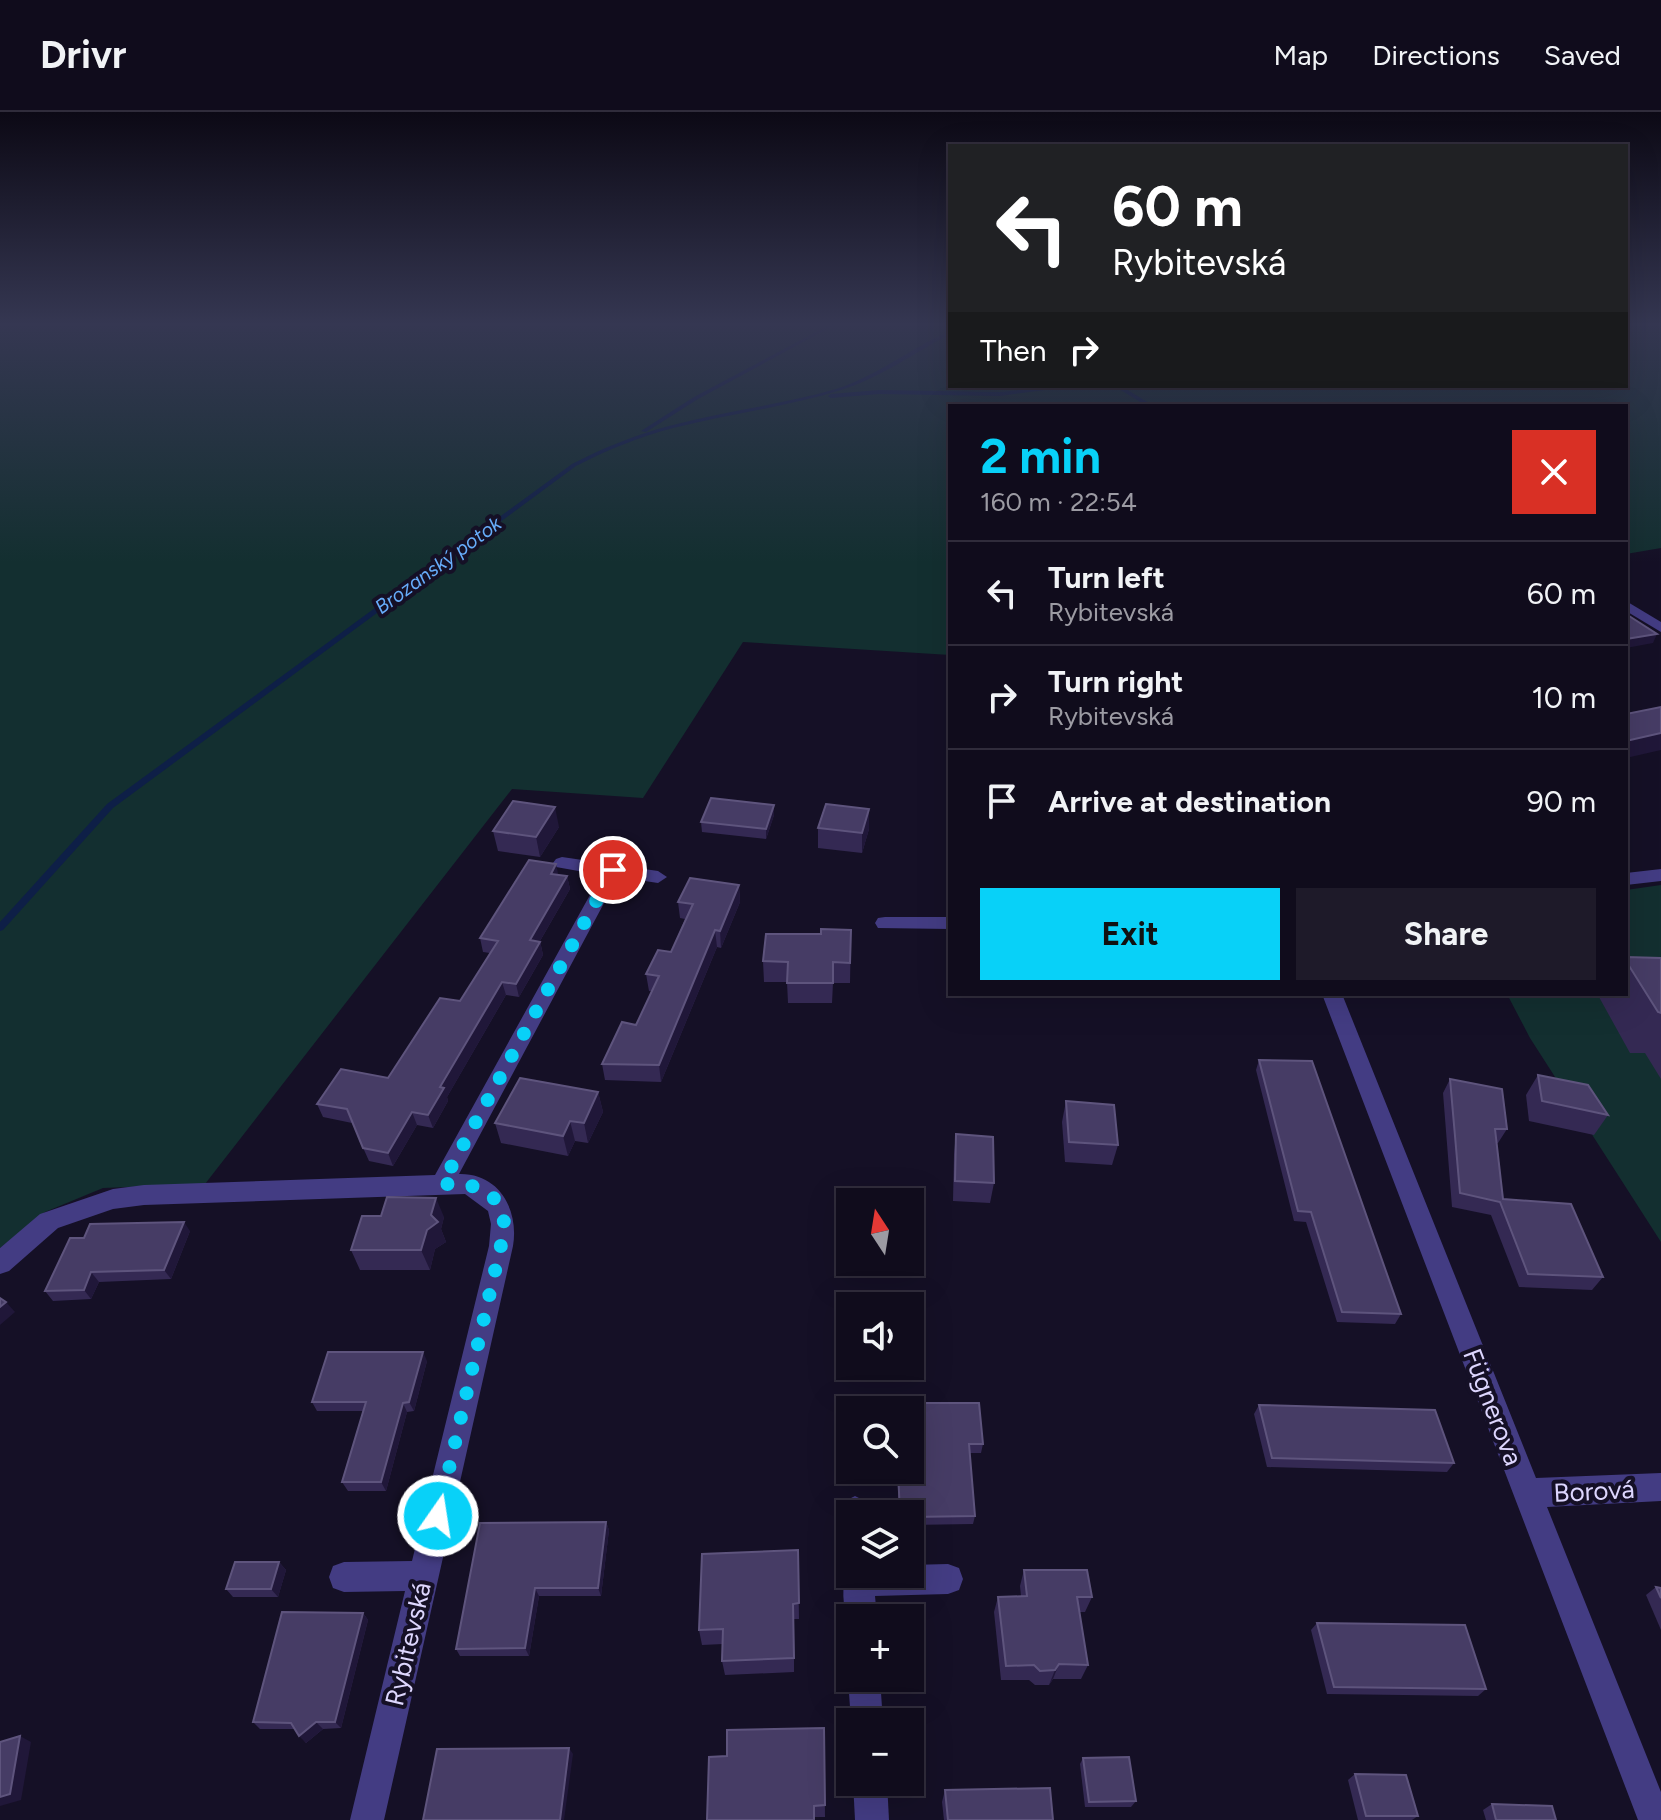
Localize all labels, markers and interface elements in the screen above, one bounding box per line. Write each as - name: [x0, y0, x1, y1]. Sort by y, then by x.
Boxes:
- text: Drivr: [40, 32, 127, 78]
- text: Map: [1274, 38, 1328, 72]
- text: Directions: [1372, 38, 1500, 72]
- text: Saved: [1544, 38, 1621, 72]
- text: 60 m: [1112, 173, 1243, 240]
- icon: left: [980, 176, 1084, 280]
- text: Rybitevská: [1112, 241, 1286, 284]
- icon: right: [1062, 328, 1106, 372]
- text: Then: [980, 332, 1046, 369]
- text: 2 min: [980, 427, 1101, 485]
- button: close: [1512, 430, 1596, 514]
- text: 160 m · 22:54: [980, 486, 1137, 518]
- water label: Brozanský potok: [370, 510, 507, 619]
- text: Turn left: [1048, 559, 1165, 596]
- icon: left: [980, 571, 1024, 615]
- text: 60 m: [1527, 575, 1596, 612]
- text: Rybitevská: [1048, 596, 1174, 628]
- text: Turn right: [1048, 663, 1183, 700]
- icon: right: [980, 675, 1024, 719]
- text: 10 m: [1531, 679, 1596, 716]
- text: Rybitevská: [1048, 700, 1174, 732]
- icon: arrive: [980, 779, 1024, 823]
- text: Arrive at destination: [1048, 783, 1331, 820]
- text: 90 m: [1527, 783, 1596, 820]
- pin: [579, 836, 647, 904]
- icon: arrive: [591, 848, 635, 892]
- button: Exit: [980, 888, 1280, 980]
- button: Share: [1296, 888, 1596, 980]
- north arrow: [836, 1188, 924, 1276]
- map controls: [836, 1188, 924, 1796]
- button: sound: [836, 1292, 924, 1380]
- street label: Fügnerova: [1456, 1344, 1530, 1470]
- button: search: [836, 1396, 924, 1484]
- street label: Borová: [1553, 1473, 1635, 1509]
- position arrow: [396, 1474, 480, 1558]
- button: layers: [836, 1500, 924, 1588]
- street label: Rybitevská: [378, 1579, 438, 1709]
- button: +: [836, 1604, 924, 1692]
- button: −: [836, 1708, 924, 1796]

